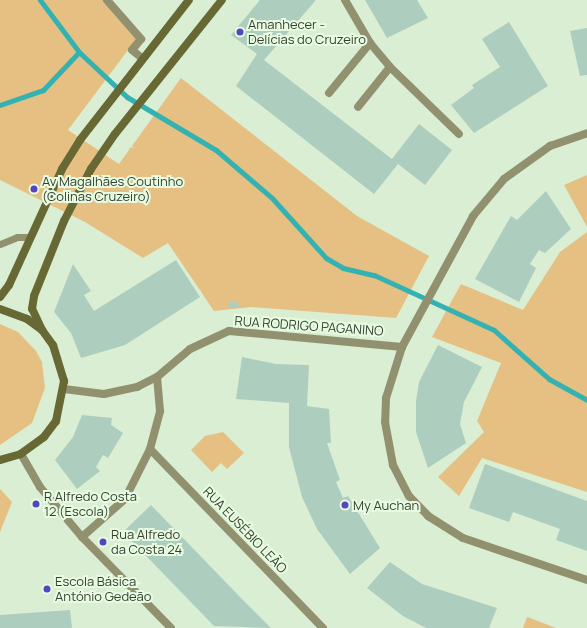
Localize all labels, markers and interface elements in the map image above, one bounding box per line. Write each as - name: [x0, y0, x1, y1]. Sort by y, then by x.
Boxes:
- place label: Amanhecer - Delícias do Cruzeiro: [248, 17, 366, 48]
- marker: Amanhecer - Delícias do Cruzeiro: [235, 27, 245, 37]
- place label: Av Magalhães Coutinho (Colinas Cruzeiro): [42, 174, 183, 205]
- marker: Av Magalhães Coutinho (Colinas Cruzeiro): [29, 184, 39, 194]
- street label: RUA RODRIGO PAGANINO: [234, 313, 384, 339]
- street label: RUA EUSÉBIO LEÃO: [200, 484, 290, 576]
- place label: R Alfredo Costa 12 (Escola): [44, 489, 137, 520]
- place label: My Auchan: [353, 497, 419, 513]
- marker: R Alfredo Costa 12 (Escola): [31, 499, 41, 509]
- marker: My Auchan: [340, 500, 350, 510]
- place label: Rua Alfredo da Costa 24: [111, 527, 182, 558]
- marker: Rua Alfredo da Costa 24: [98, 537, 108, 547]
- place label: Escola Básica António Gedeão: [55, 574, 151, 605]
- marker: Escola Básica António Gedeão: [42, 584, 52, 594]

